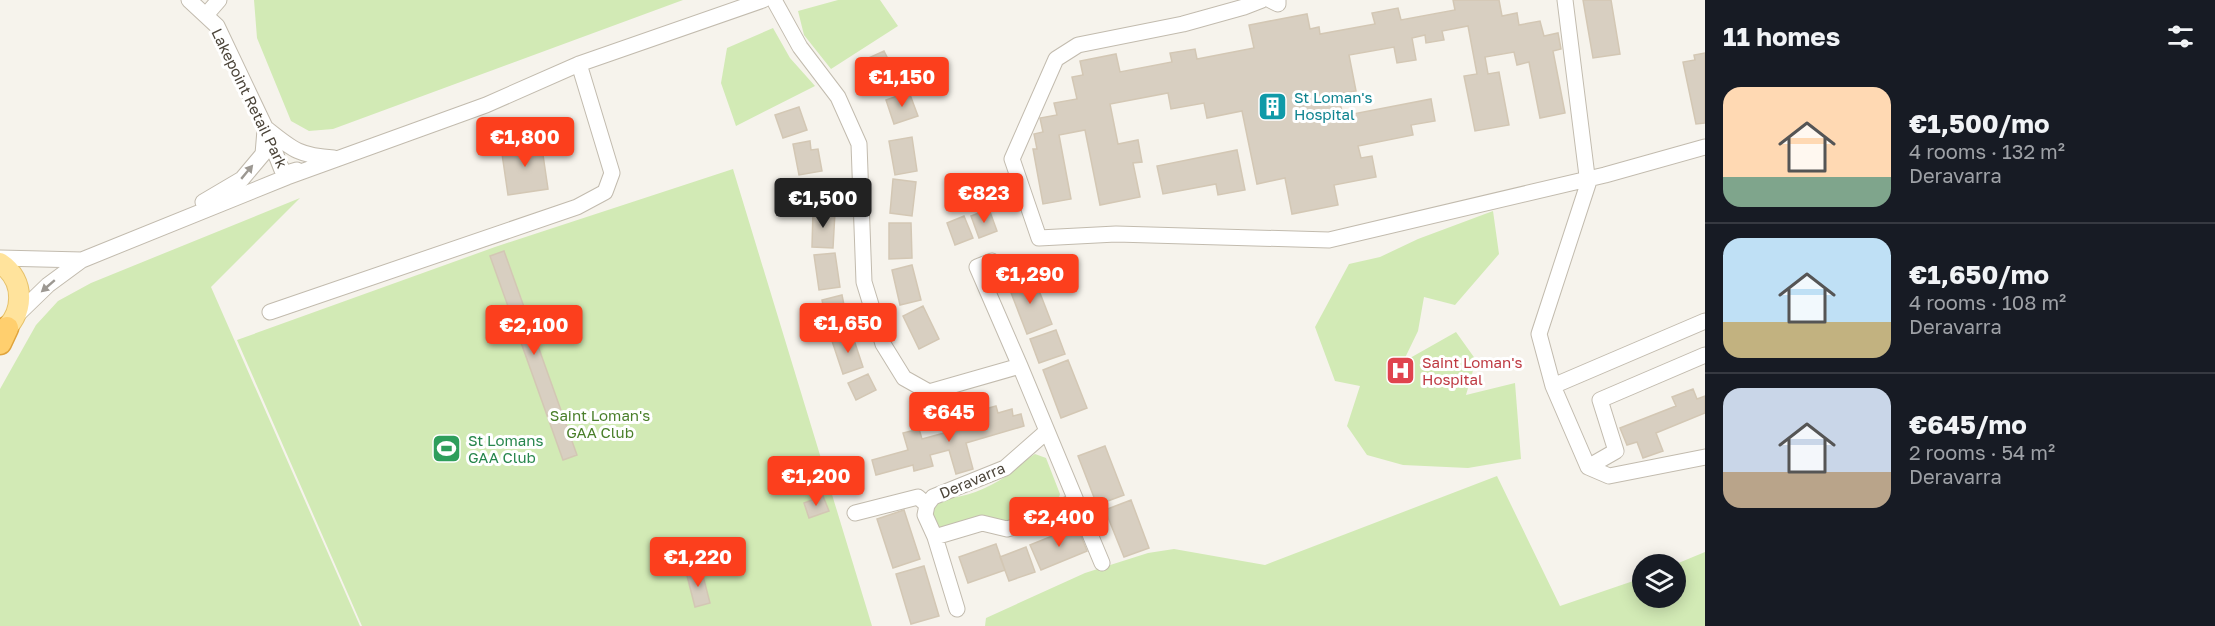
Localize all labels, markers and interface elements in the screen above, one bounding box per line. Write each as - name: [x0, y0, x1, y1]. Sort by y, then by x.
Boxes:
- icon: filters: [2164, 20, 2197, 53]
- text: 11 homes: [1723, 21, 1840, 52]
- street label: Lakepoint Retail Park: [208, 25, 292, 171]
- pin: €1,150: [853, 57, 951, 108]
- text: €1,150: [869, 64, 935, 88]
- place label: St Loman's Hospital: [1294, 88, 1373, 123]
- building icon: St Loman's Hospital: [1257, 90, 1289, 122]
- text: €1,500/mo: [1909, 108, 2050, 139]
- icon: home: [1771, 111, 1843, 183]
- pin: €1,800: [476, 117, 574, 168]
- text: €1,800: [490, 124, 560, 148]
- text: 4 rooms · 132 m²: [1909, 139, 2065, 163]
- text: Deravarra: [1909, 163, 2002, 187]
- one-way arrow: [241, 164, 254, 180]
- pin: €823: [948, 173, 1020, 224]
- pin: €1,500: [774, 178, 872, 229]
- text: €823: [958, 180, 1010, 204]
- text: €1,500: [789, 185, 858, 209]
- pin: €1,290: [981, 254, 1079, 305]
- text: €1,650/mo: [1909, 259, 2049, 290]
- text: €1,290: [996, 261, 1064, 285]
- icon: home: [1771, 262, 1843, 334]
- one-way arrow: [40, 279, 55, 293]
- text: 4 rooms · 108 m²: [1909, 290, 2066, 314]
- pin: €1,650: [799, 303, 897, 354]
- pin: €2,100: [485, 305, 583, 356]
- text: €1,650: [814, 310, 882, 334]
- text: €2,100: [500, 312, 569, 336]
- text: Deravarra: [1909, 314, 2002, 338]
- place label: Saint Loman's Hospital: [1422, 353, 1522, 388]
- hospital icon: Saint Loman's Hospital: [1385, 355, 1417, 387]
- pin: €645: [913, 392, 985, 443]
- text: €645: [923, 399, 975, 423]
- park label: Saint Loman's GAA Club: [550, 406, 650, 441]
- text: €645/mo: [1909, 409, 2027, 440]
- icon: home: [1771, 412, 1843, 484]
- place label: St Lomans GAA Club: [468, 431, 543, 466]
- sports icon: St Lomans GAA Club: [431, 433, 463, 465]
- text: 2 rooms · 54 m²: [1909, 440, 2055, 464]
- pin: €1,200: [767, 456, 865, 507]
- street label: Deravarra: [936, 458, 1008, 502]
- text: €1,200: [782, 463, 851, 487]
- text: Deravarra: [1909, 464, 2002, 488]
- pin: €2,400: [1010, 497, 1108, 548]
- text: €2,400: [1023, 504, 1095, 528]
- pin: €1,220: [649, 537, 747, 588]
- text: €1,220: [664, 544, 732, 568]
- map controls: [1632, 554, 1686, 608]
- button: layers: [1632, 554, 1686, 608]

